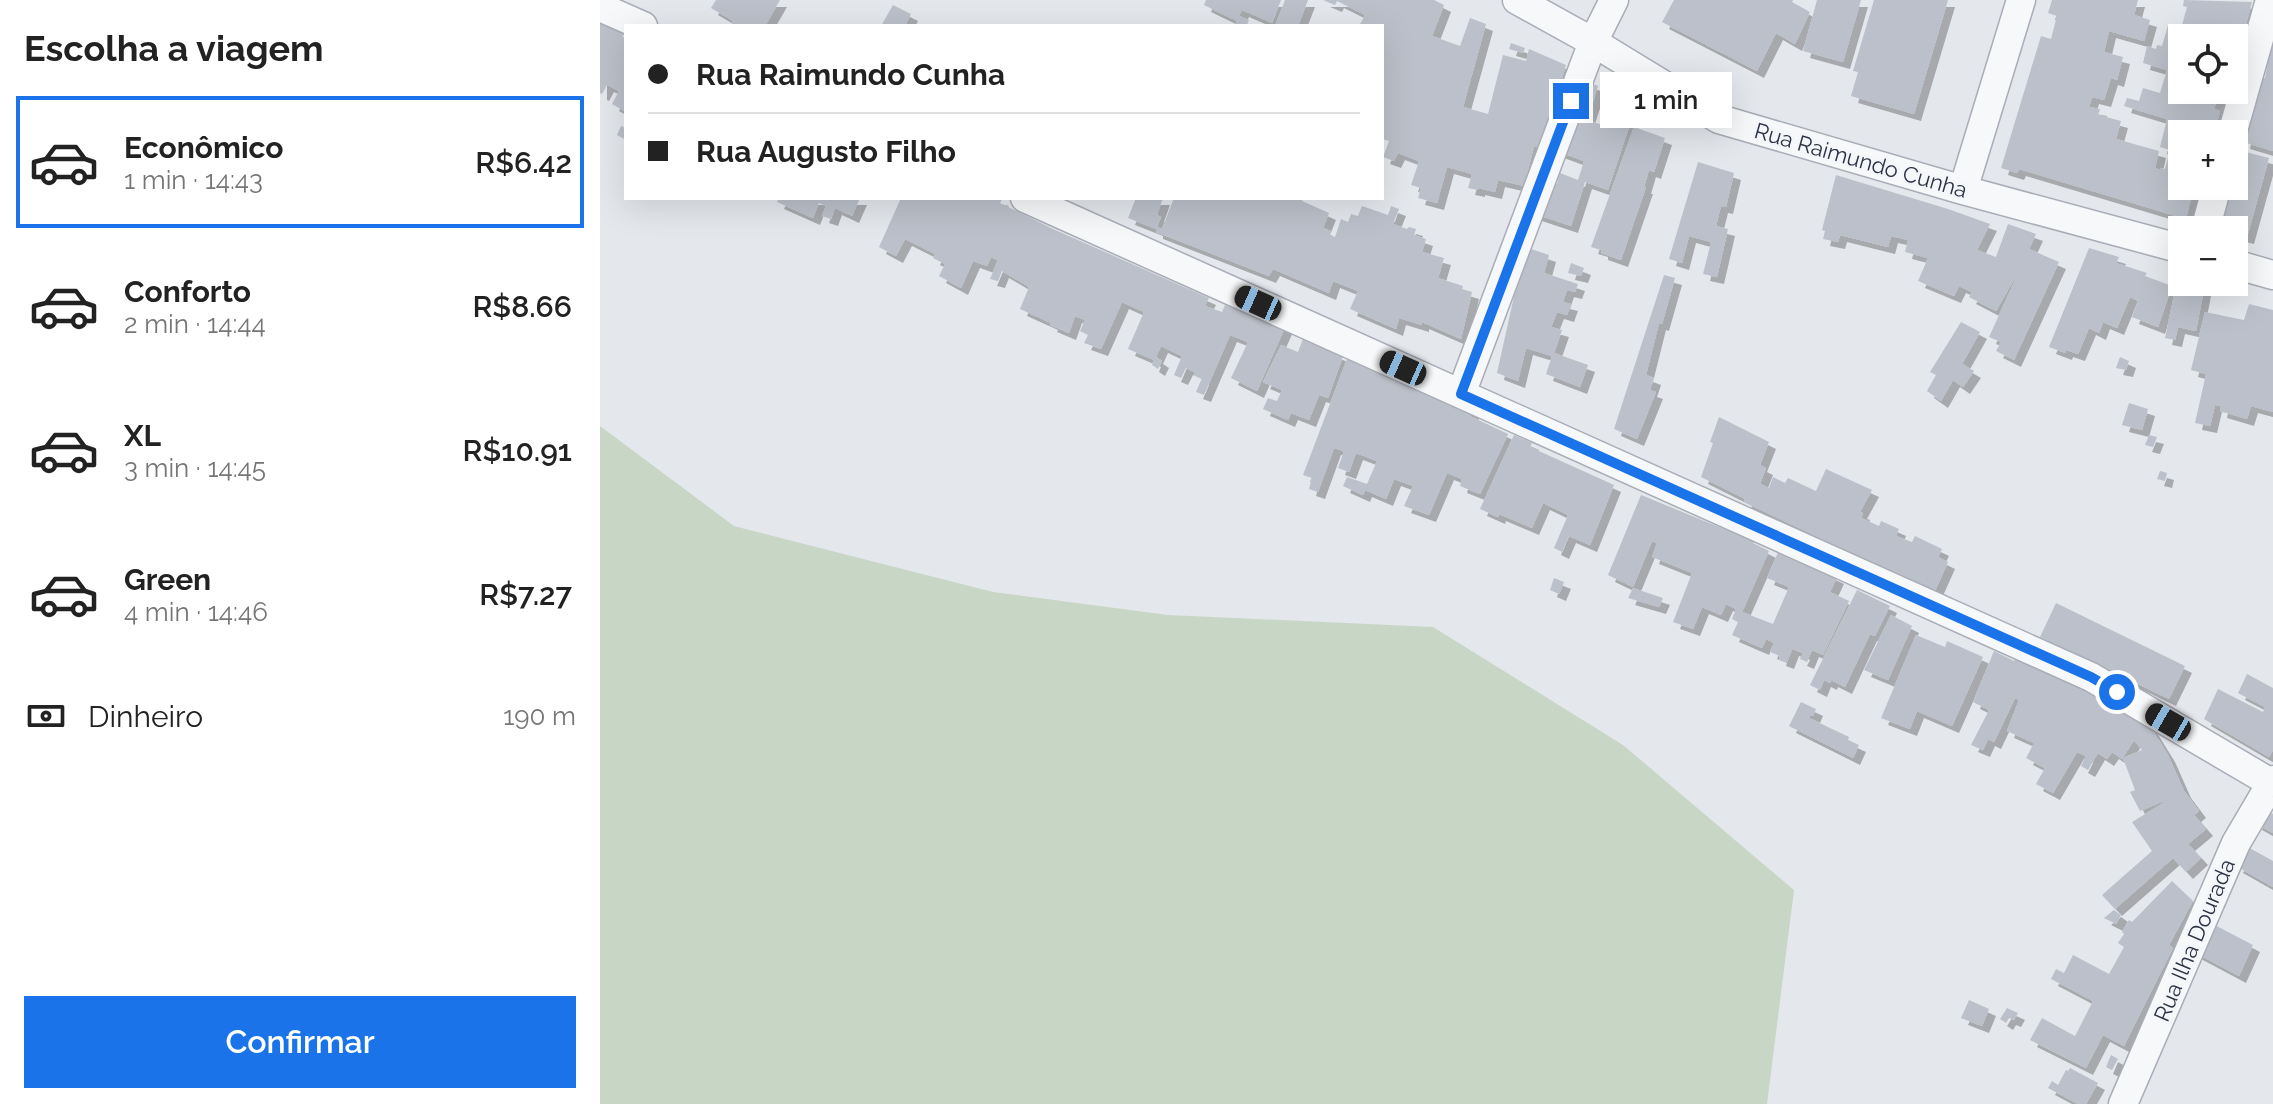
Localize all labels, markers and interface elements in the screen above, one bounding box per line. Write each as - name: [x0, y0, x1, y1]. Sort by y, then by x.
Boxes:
- map controls: [2168, 24, 2248, 296]
- button: locate: [2168, 24, 2248, 104]
- text: Escolha a viagem: [24, 27, 324, 69]
- text: Rua Raimundo Cunha: [696, 57, 1005, 92]
- callout: 1 min: [1599, 73, 1731, 129]
- route end: [1553, 83, 1589, 119]
- text: 1 min: [1634, 85, 1698, 115]
- street label: Rua Raimundo Cunha: [1752, 117, 1970, 203]
- button: +: [2168, 120, 2248, 200]
- icon: car: [28, 126, 100, 198]
- text: Econômico: [124, 130, 284, 165]
- text: Rua Augusto Filho: [696, 134, 956, 169]
- text: R$6.42: [475, 145, 572, 180]
- text: 1 min · 14:43: [124, 165, 263, 195]
- button: −: [2168, 216, 2248, 296]
- icon: car: [28, 270, 100, 342]
- text: Conforto: [124, 274, 251, 309]
- car: [1231, 282, 1285, 324]
- text: R$8.66: [472, 289, 572, 324]
- text: 2 min · 14:44: [124, 309, 266, 339]
- car: [1376, 347, 1430, 389]
- icon: car: [28, 414, 100, 486]
- text: XL: [124, 418, 161, 453]
- text: R$10.91: [463, 433, 572, 468]
- text: 3 min · 14:45: [124, 453, 266, 483]
- icon: car: [28, 558, 100, 630]
- text: Green: [124, 562, 211, 597]
- text: R$7.27: [479, 577, 572, 612]
- text: 4 min · 14:46: [124, 597, 268, 627]
- route start: [2099, 674, 2135, 710]
- icon: cash: [24, 694, 68, 738]
- text: Dinheiro: [88, 699, 203, 734]
- car: [2141, 700, 2195, 744]
- text: 190 m: [503, 701, 576, 731]
- street label: Rua Ilha Dourada: [2148, 855, 2240, 1025]
- button: Confirmar: [24, 996, 576, 1088]

